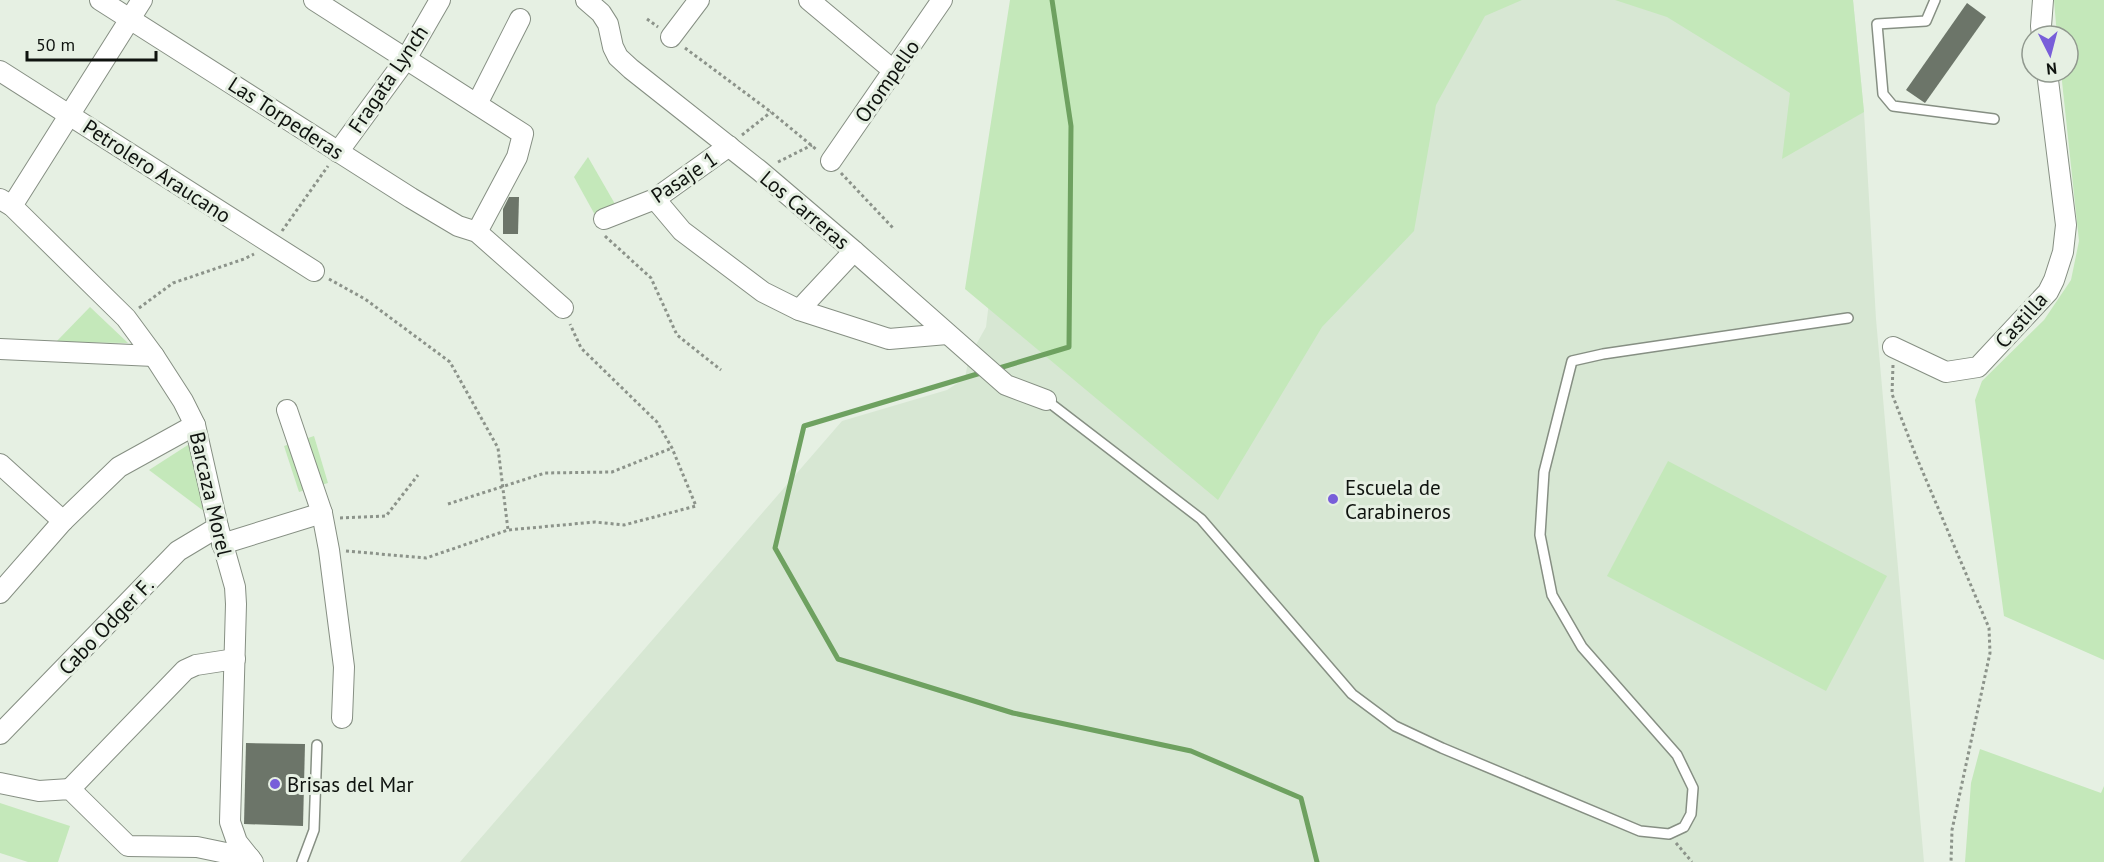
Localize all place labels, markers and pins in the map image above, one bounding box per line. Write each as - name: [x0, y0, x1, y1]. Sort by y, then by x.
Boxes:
- place label: Escuela de Carabineros: [1345, 474, 1451, 525]
- marker: Escuela de Carabineros: [1326, 492, 1340, 506]
- place label: Brisas del Mar: [287, 771, 414, 798]
- marker: Brisas del Mar: [268, 777, 282, 791]

